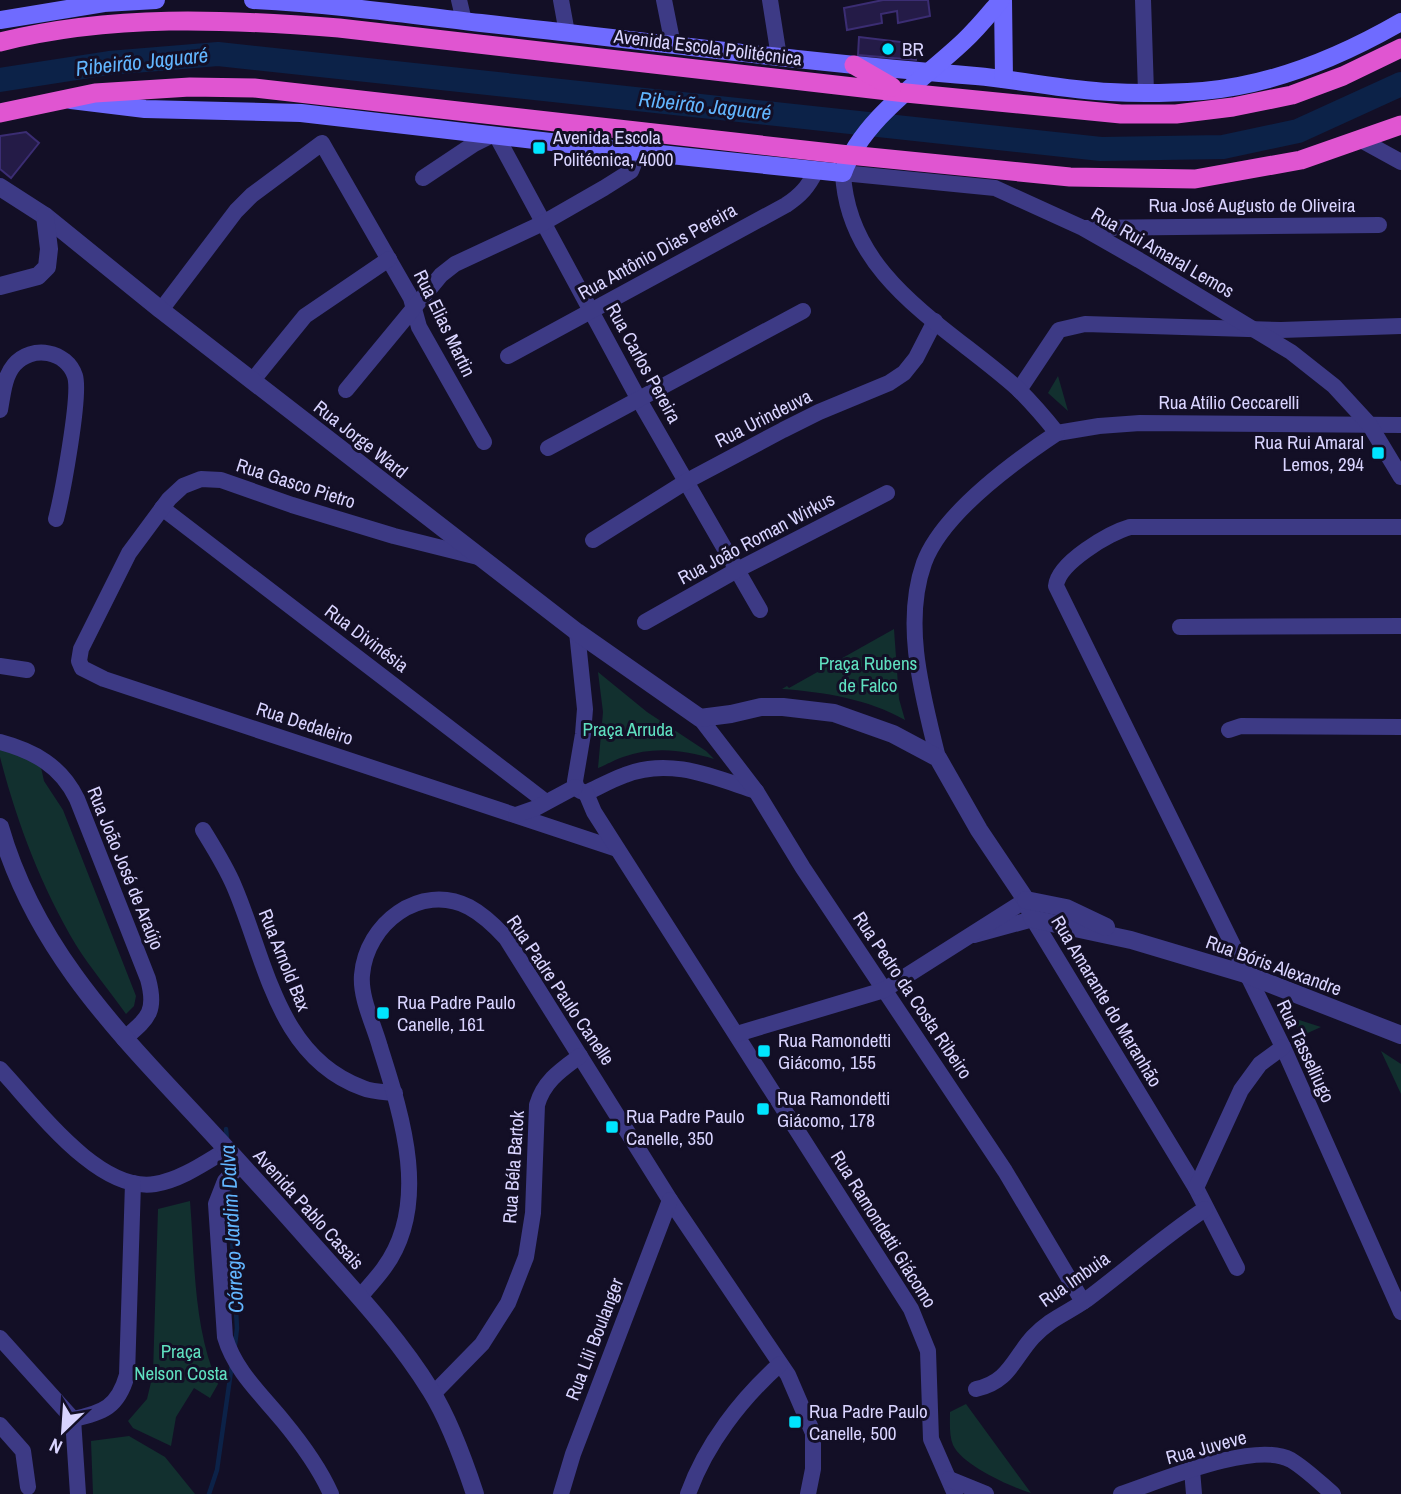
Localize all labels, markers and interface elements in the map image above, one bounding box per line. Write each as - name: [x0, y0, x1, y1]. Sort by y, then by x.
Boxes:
- street label: Avenida Escola Politécnica: [611, 22, 804, 71]
- place label: BR: [902, 36, 924, 62]
- water label: Ribeirão Jaguaré: [74, 40, 210, 83]
- marker: BR: [880, 41, 896, 57]
- water label: Ribeirão Jaguaré: [637, 84, 773, 127]
- place label: Avenida Escola Politécnica, 4000: [552, 124, 673, 172]
- marker: Avenida Escola Politécnica, 4000: [531, 140, 547, 156]
- street label: Rua José Augusto de Oliveira: [1148, 192, 1356, 218]
- street label: Rua Antônio Dias Pereira: [573, 196, 741, 305]
- street label: Rua Rui Amaral Lemos: [1087, 200, 1239, 304]
- street label: Rua Elias Martin: [408, 265, 482, 381]
- street label: Rua Carlos Pereira: [600, 298, 688, 428]
- street label: Rua Urindeuva: [710, 382, 816, 453]
- street label: Rua Atílio Ceccarelli: [1158, 389, 1300, 415]
- street label: Rua Jorge Ward: [309, 394, 413, 484]
- place label: Rua Rui Amaral Lemos, 294: [1254, 429, 1364, 477]
- marker: Rua Rui Amaral Lemos, 294: [1370, 445, 1386, 461]
- street label: Rua Gasco Pietro: [233, 452, 359, 514]
- street label: Rua João Roman Wirkus: [673, 486, 839, 590]
- street label: Rua Divinésia: [320, 598, 415, 678]
- park label: Praça Rubens de Falco: [819, 650, 918, 698]
- street label: Rua Dedaleiro: [253, 695, 357, 751]
- park label: Praça Arruda: [583, 716, 674, 742]
- street label: Rua João José de Araújo: [81, 782, 171, 954]
- street label: Rua Arnold Bax: [253, 905, 317, 1015]
- street label: Rua Pedro da Costa Ribeiro: [847, 906, 979, 1084]
- street label: Rua Padre Paulo Canelle: [501, 910, 621, 1070]
- street label: Rua Amarante do Maranhão: [1045, 910, 1169, 1092]
- street label: Rua Bóris Alexandre: [1202, 928, 1346, 1002]
- place label: Rua Padre Paulo Canelle, 161: [397, 989, 516, 1037]
- street label: Rua Tasselliugo: [1271, 995, 1341, 1107]
- marker: Rua Padre Paulo Canelle, 161: [375, 1005, 391, 1021]
- place label: Rua Ramondetti Giácomo, 155: [778, 1027, 891, 1075]
- marker: Rua Ramondetti Giácomo, 155: [756, 1043, 772, 1059]
- place label: Rua Ramondetti Giácomo, 178: [777, 1085, 890, 1133]
- marker: Rua Ramondetti Giácomo, 178: [755, 1101, 771, 1117]
- place label: Rua Padre Paulo Canelle, 350: [626, 1103, 745, 1151]
- street label: Rua Béla Bartok: [496, 1109, 530, 1224]
- marker: Rua Padre Paulo Canelle, 350: [604, 1119, 620, 1135]
- street label: Avenida Pablo Casais: [247, 1142, 370, 1275]
- water label: Córrego Jardim Dalva: [213, 1144, 250, 1314]
- street label: Rua Ramondetti Giácomo: [825, 1145, 943, 1313]
- street label: Rua Imbuia: [1034, 1245, 1115, 1313]
- street label: Rua Lili Boulanger: [559, 1273, 630, 1404]
- park label: Praça Nelson Costa: [134, 1338, 228, 1386]
- north arrow: [28, 1396, 98, 1466]
- place label: Rua Padre Paulo Canelle, 500: [809, 1398, 928, 1446]
- marker: Rua Padre Paulo Canelle, 500: [787, 1414, 803, 1430]
- street label: Rua Juveve: [1163, 1424, 1249, 1470]
- text: N: [45, 1432, 66, 1461]

